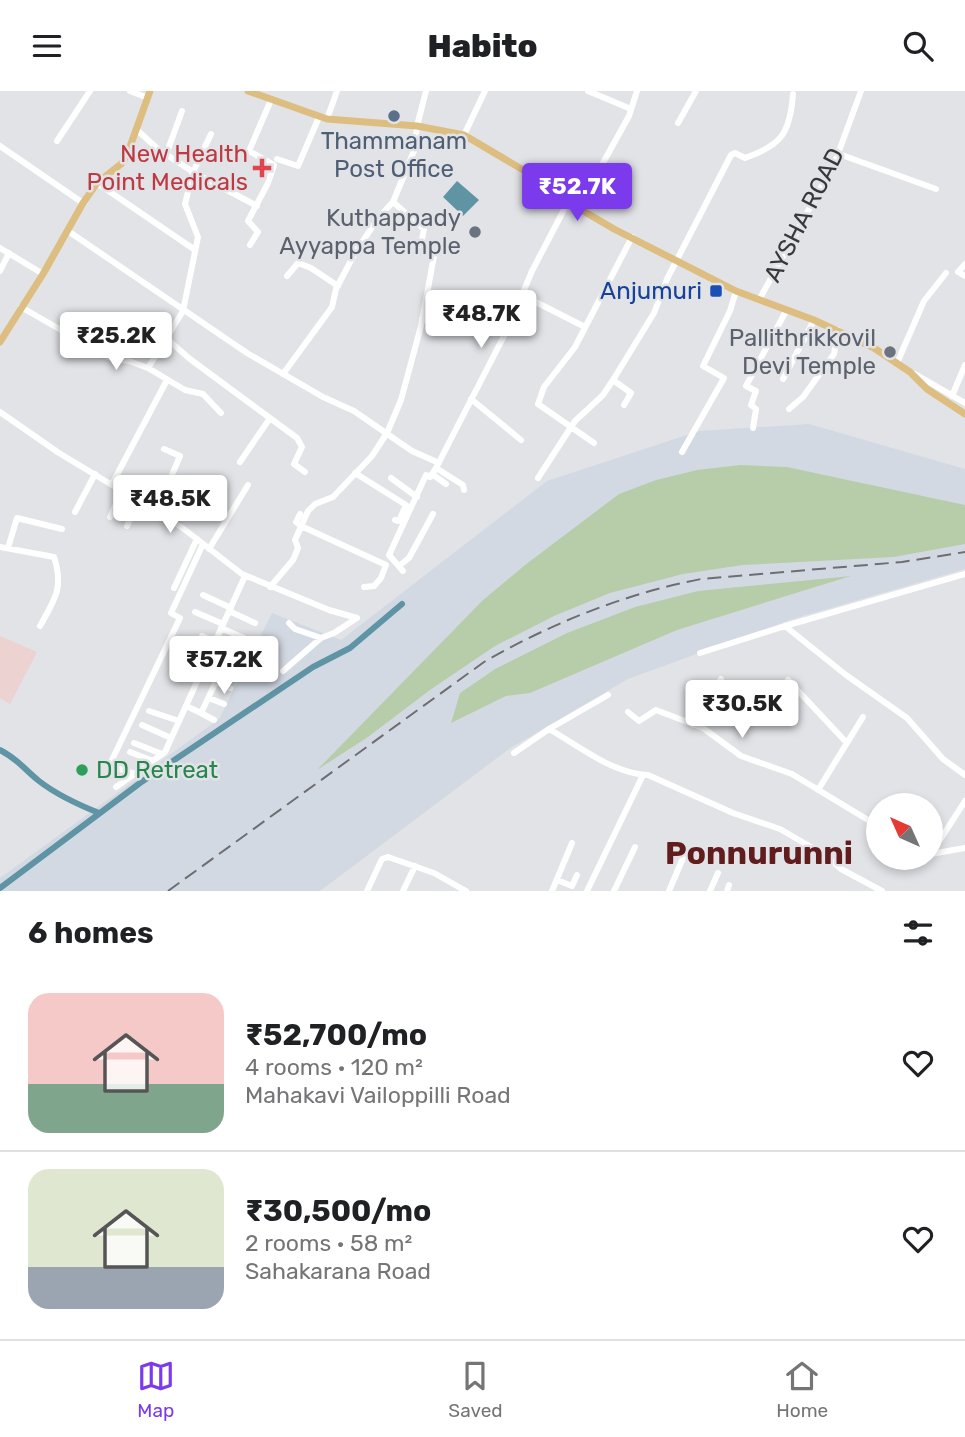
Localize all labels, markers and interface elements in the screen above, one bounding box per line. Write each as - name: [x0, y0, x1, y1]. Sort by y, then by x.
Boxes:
- icon: menu: [28, 27, 66, 65]
- text: Habito: [427, 27, 538, 65]
- icon: search: [899, 27, 937, 65]
- marker: Thammanam Post Office: [386, 108, 402, 124]
- place label: Thammanam Post Office: [321, 127, 467, 183]
- place label: New Health Point Medicals: [86, 140, 248, 196]
- street label: AYSHA ROAD: [758, 143, 850, 287]
- marker: New Health Point Medicals: [254, 160, 270, 176]
- pin: ₹52.7K: [520, 163, 634, 223]
- text: ₹52.7K: [538, 172, 616, 200]
- place label: Kuthappady Ayyappa Temple: [279, 204, 461, 260]
- marker: Kuthappady Ayyappa Temple: [467, 224, 483, 240]
- place label: Anjumuri: [600, 277, 702, 305]
- marker: Anjumuri: [708, 283, 724, 299]
- pin: ₹48.7K: [424, 291, 538, 350]
- text: ₹48.7K: [441, 299, 521, 327]
- pin: ₹25.2K: [59, 313, 173, 372]
- text: ₹25.2K: [76, 321, 156, 349]
- place label: Pallithrikkovil Devi Temple: [729, 324, 876, 380]
- marker: Pallithrikkovil Devi Temple: [882, 344, 898, 360]
- pin: ₹48.5K: [113, 475, 227, 535]
- text: ₹48.5K: [129, 484, 211, 512]
- pin: ₹57.2K: [167, 637, 281, 696]
- text: ₹57.2K: [185, 645, 263, 673]
- pin: ₹30.5K: [685, 681, 799, 740]
- text: ₹30.5K: [701, 689, 783, 717]
- place label: DD Retreat: [96, 756, 218, 784]
- marker: DD Retreat: [74, 762, 90, 778]
- north arrow: [866, 793, 943, 870]
- map controls: [866, 793, 943, 870]
- district label: Ponnurunni: [665, 834, 853, 872]
- icon: filters: [899, 914, 937, 952]
- text: 6 homes: [28, 915, 154, 951]
- text: ₹52,700/mo: [245, 1017, 427, 1053]
- icon: home: [84, 1021, 168, 1105]
- icon: heart: [899, 1044, 937, 1082]
- text: 4 rooms · 120 m²: [245, 1053, 423, 1081]
- text: Mahakavi Vailoppilli Road: [245, 1081, 511, 1109]
- text: ₹30,500/mo: [245, 1193, 431, 1229]
- icon: home: [84, 1197, 168, 1281]
- icon: heart: [899, 1220, 937, 1258]
- text: 2 rooms · 58 m²: [245, 1229, 412, 1257]
- text: Sahakarana Road: [245, 1257, 431, 1285]
- tab: Map: [137, 1357, 175, 1422]
- tab: Saved: [448, 1357, 503, 1422]
- tab: Home: [776, 1357, 828, 1422]

